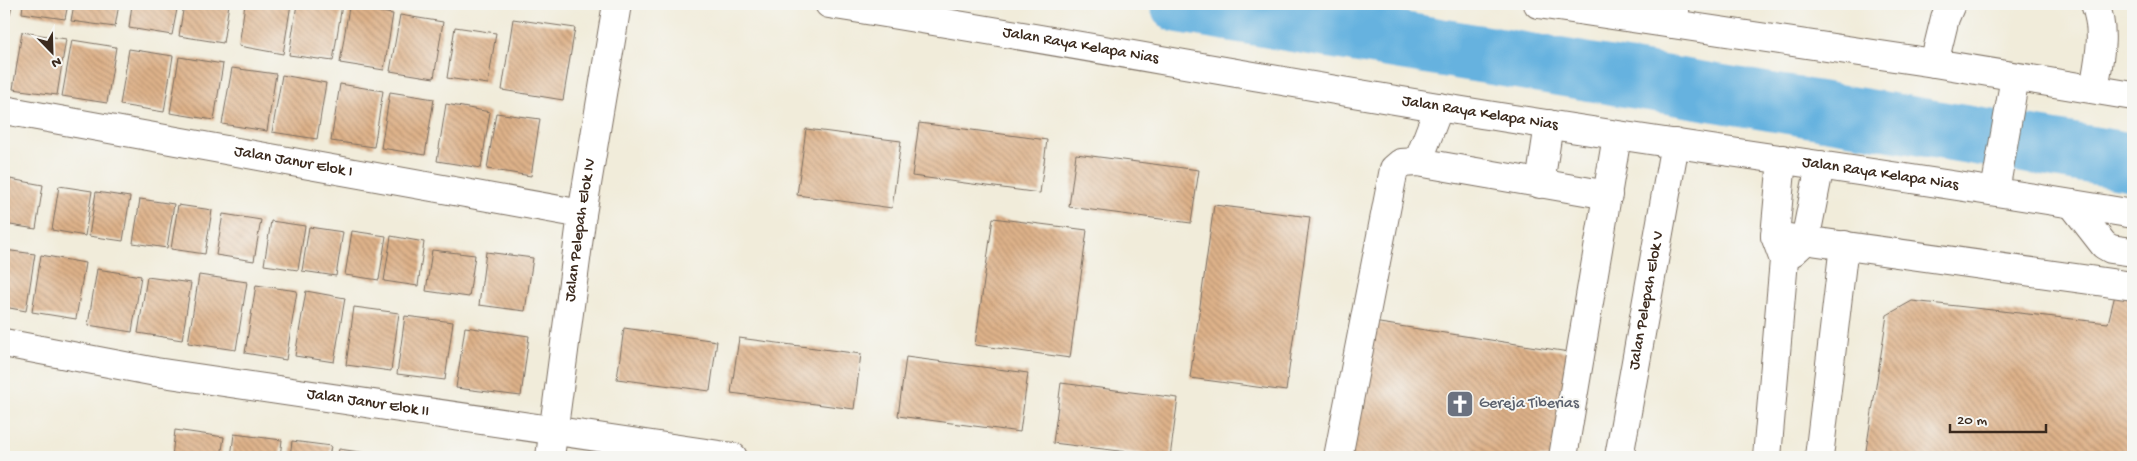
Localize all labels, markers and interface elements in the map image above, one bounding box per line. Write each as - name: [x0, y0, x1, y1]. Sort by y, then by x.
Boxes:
- street label: Jalan Raya Kelapa Nias: [1001, 23, 1161, 69]
- north arrow: [28, 28, 78, 78]
- text: N: [49, 52, 64, 71]
- street label: Jalan Raya Kelapa Nias: [1400, 92, 1560, 136]
- street label: Jalan Janur Elok I: [233, 142, 354, 182]
- street label: Jalan Raya Kelapa Nias: [1801, 153, 1961, 196]
- street label: Jalan Pelepah Elok IV: [561, 157, 601, 303]
- street label: Jalan Pelepah Elok V: [1625, 229, 1669, 371]
- street label: Jalan Janur Elok II: [305, 385, 430, 422]
- church icon: Gereja Tiberias: [1445, 389, 1475, 419]
- place label: Gereja Tiberias: [1479, 395, 1580, 414]
- scale bar: [1950, 401, 2046, 433]
- text: 20 m: [1957, 412, 1987, 430]

